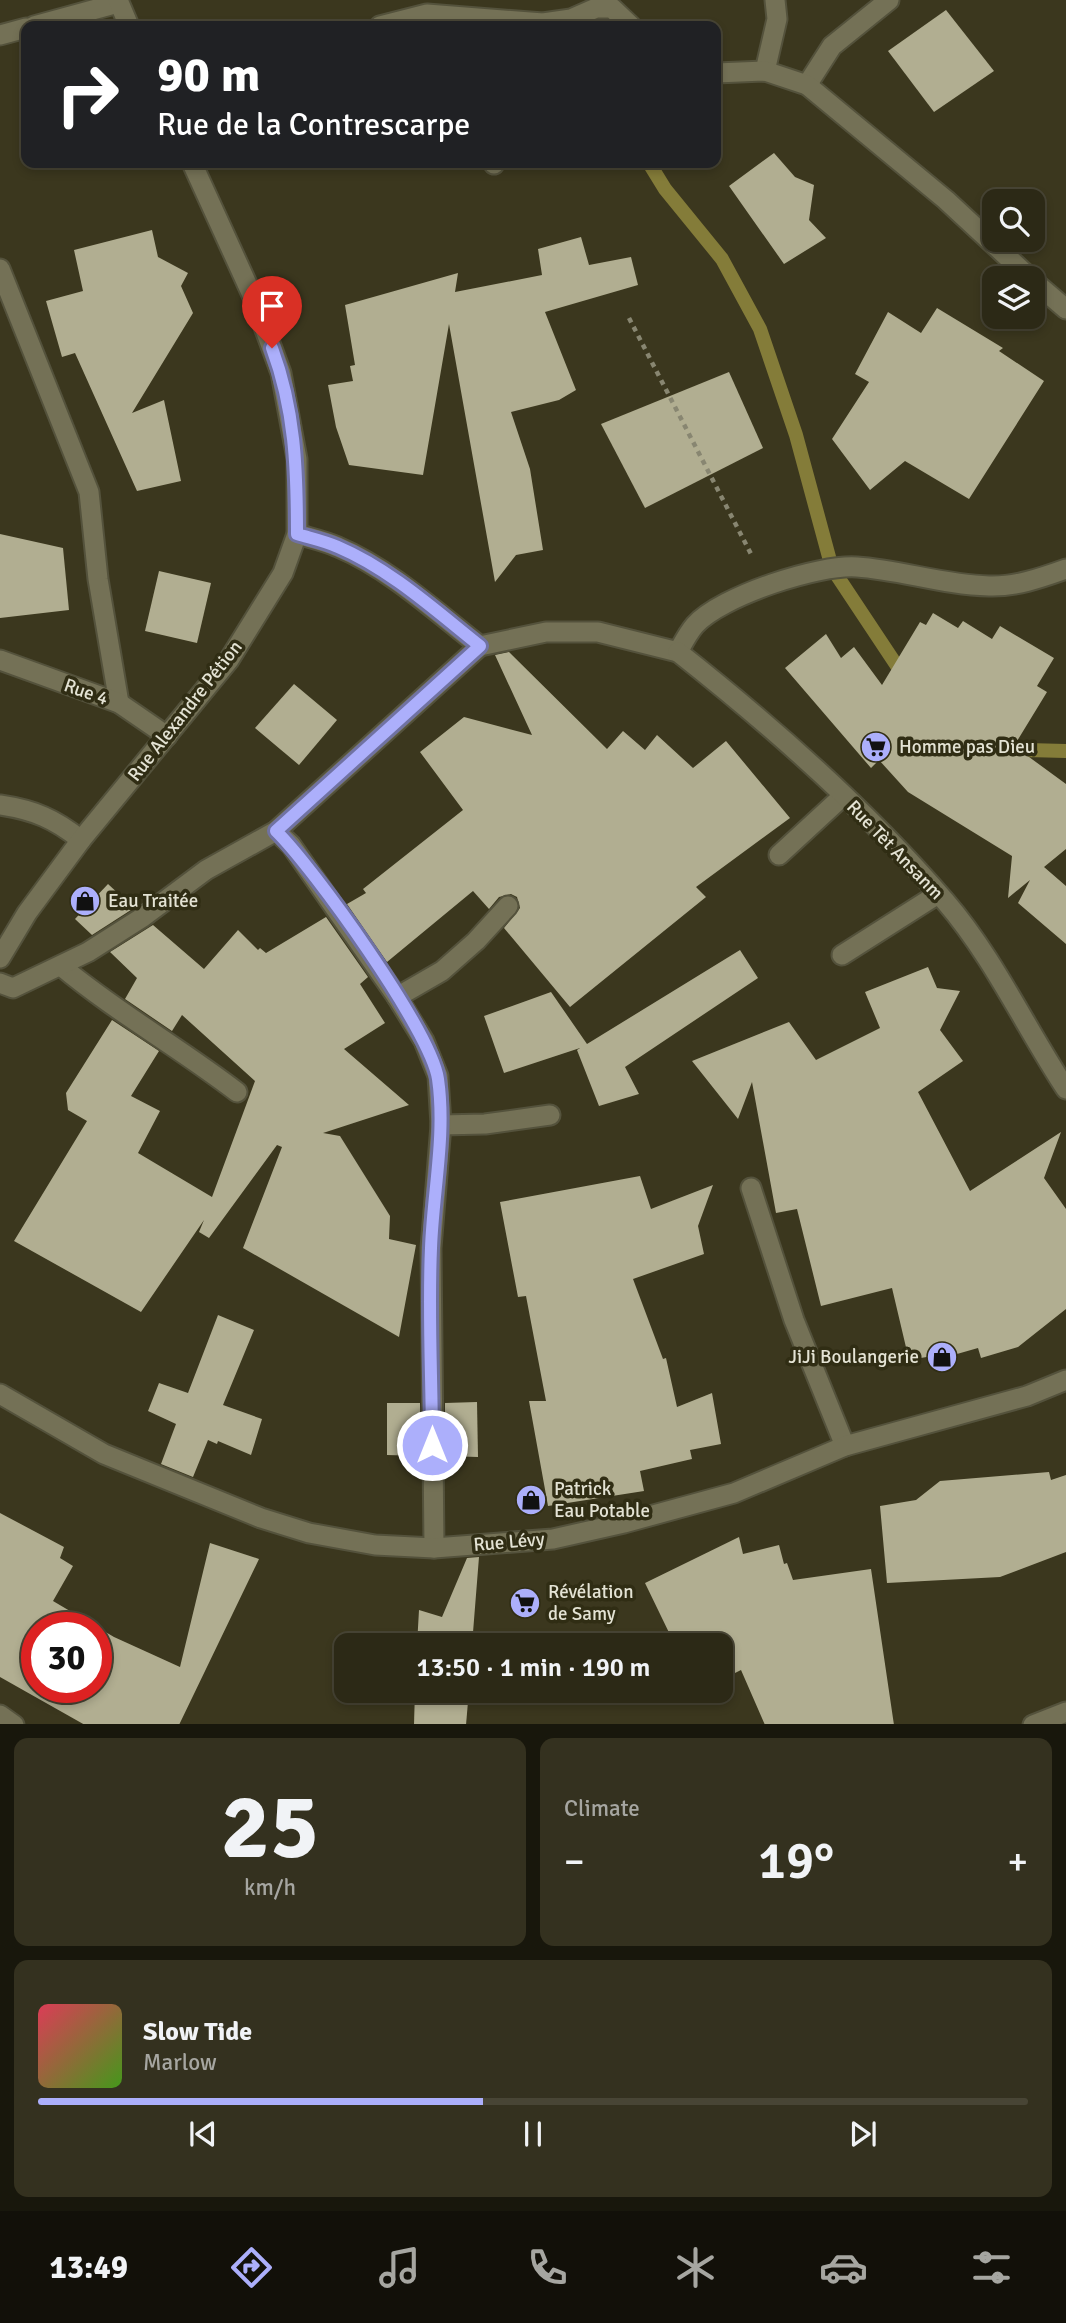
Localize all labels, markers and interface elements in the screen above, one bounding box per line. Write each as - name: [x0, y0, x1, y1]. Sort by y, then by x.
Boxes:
- text: 90 m: [157, 45, 260, 105]
- icon: right: [42, 49, 133, 140]
- text: Rue de la Contrescarpe: [157, 105, 470, 144]
- map controls: [982, 189, 1045, 329]
- button: search: [982, 189, 1045, 252]
- button: layers: [982, 266, 1045, 329]
- pin: [242, 276, 302, 348]
- icon: arrive: [253, 287, 291, 325]
- street label: Rue Alexandre Pétion: [122, 636, 248, 786]
- street label: Rue 4: [61, 673, 111, 711]
- supermarket icon: Homme pas Dieu: [859, 730, 893, 764]
- place label: Homme pas Dieu: [899, 735, 1035, 759]
- street label: Rue Tèt Ansanm: [842, 795, 948, 905]
- shop icon: Eau Traitée: [68, 884, 102, 918]
- place label: Eau Traitée: [108, 889, 198, 913]
- shop icon: JiJi Boulangerie: [925, 1340, 959, 1374]
- place label: JiJi Boulangerie: [789, 1345, 919, 1369]
- position arrow: [395, 1408, 469, 1482]
- place label: Patrick Eau Potable: [554, 1477, 650, 1523]
- shop icon: Patrick Eau Potable: [514, 1483, 548, 1517]
- street label: Rue Lévy: [472, 1527, 546, 1557]
- place label: Révélation de Samy: [548, 1580, 634, 1626]
- supermarket icon: Révélation de Samy: [508, 1586, 542, 1620]
- speed limit sign: 30: [21, 1612, 112, 1703]
- text: 13:50 · 1 min · 190 m: [417, 1652, 650, 1684]
- text: 25: [221, 1771, 319, 1884]
- text: Climate: [564, 1794, 640, 1823]
- text: 19°: [758, 1829, 834, 1893]
- text: −: [564, 1838, 585, 1885]
- text: +: [1007, 1838, 1028, 1885]
- text: km/h: [244, 1873, 296, 1902]
- text: Slow Tide: [143, 2016, 252, 2048]
- text: Marlow: [143, 2048, 217, 2077]
- icon: previous: [184, 2115, 222, 2153]
- icon: pause: [514, 2115, 552, 2153]
- icon: next: [844, 2115, 882, 2153]
- icon: directions: [227, 2243, 276, 2292]
- icon: music: [375, 2243, 424, 2292]
- icon: phone: [523, 2243, 572, 2292]
- icon: climate: [671, 2243, 720, 2292]
- icon: car: [819, 2243, 868, 2292]
- icon: filters: [967, 2243, 1016, 2292]
- text: 13:49: [50, 2248, 128, 2287]

